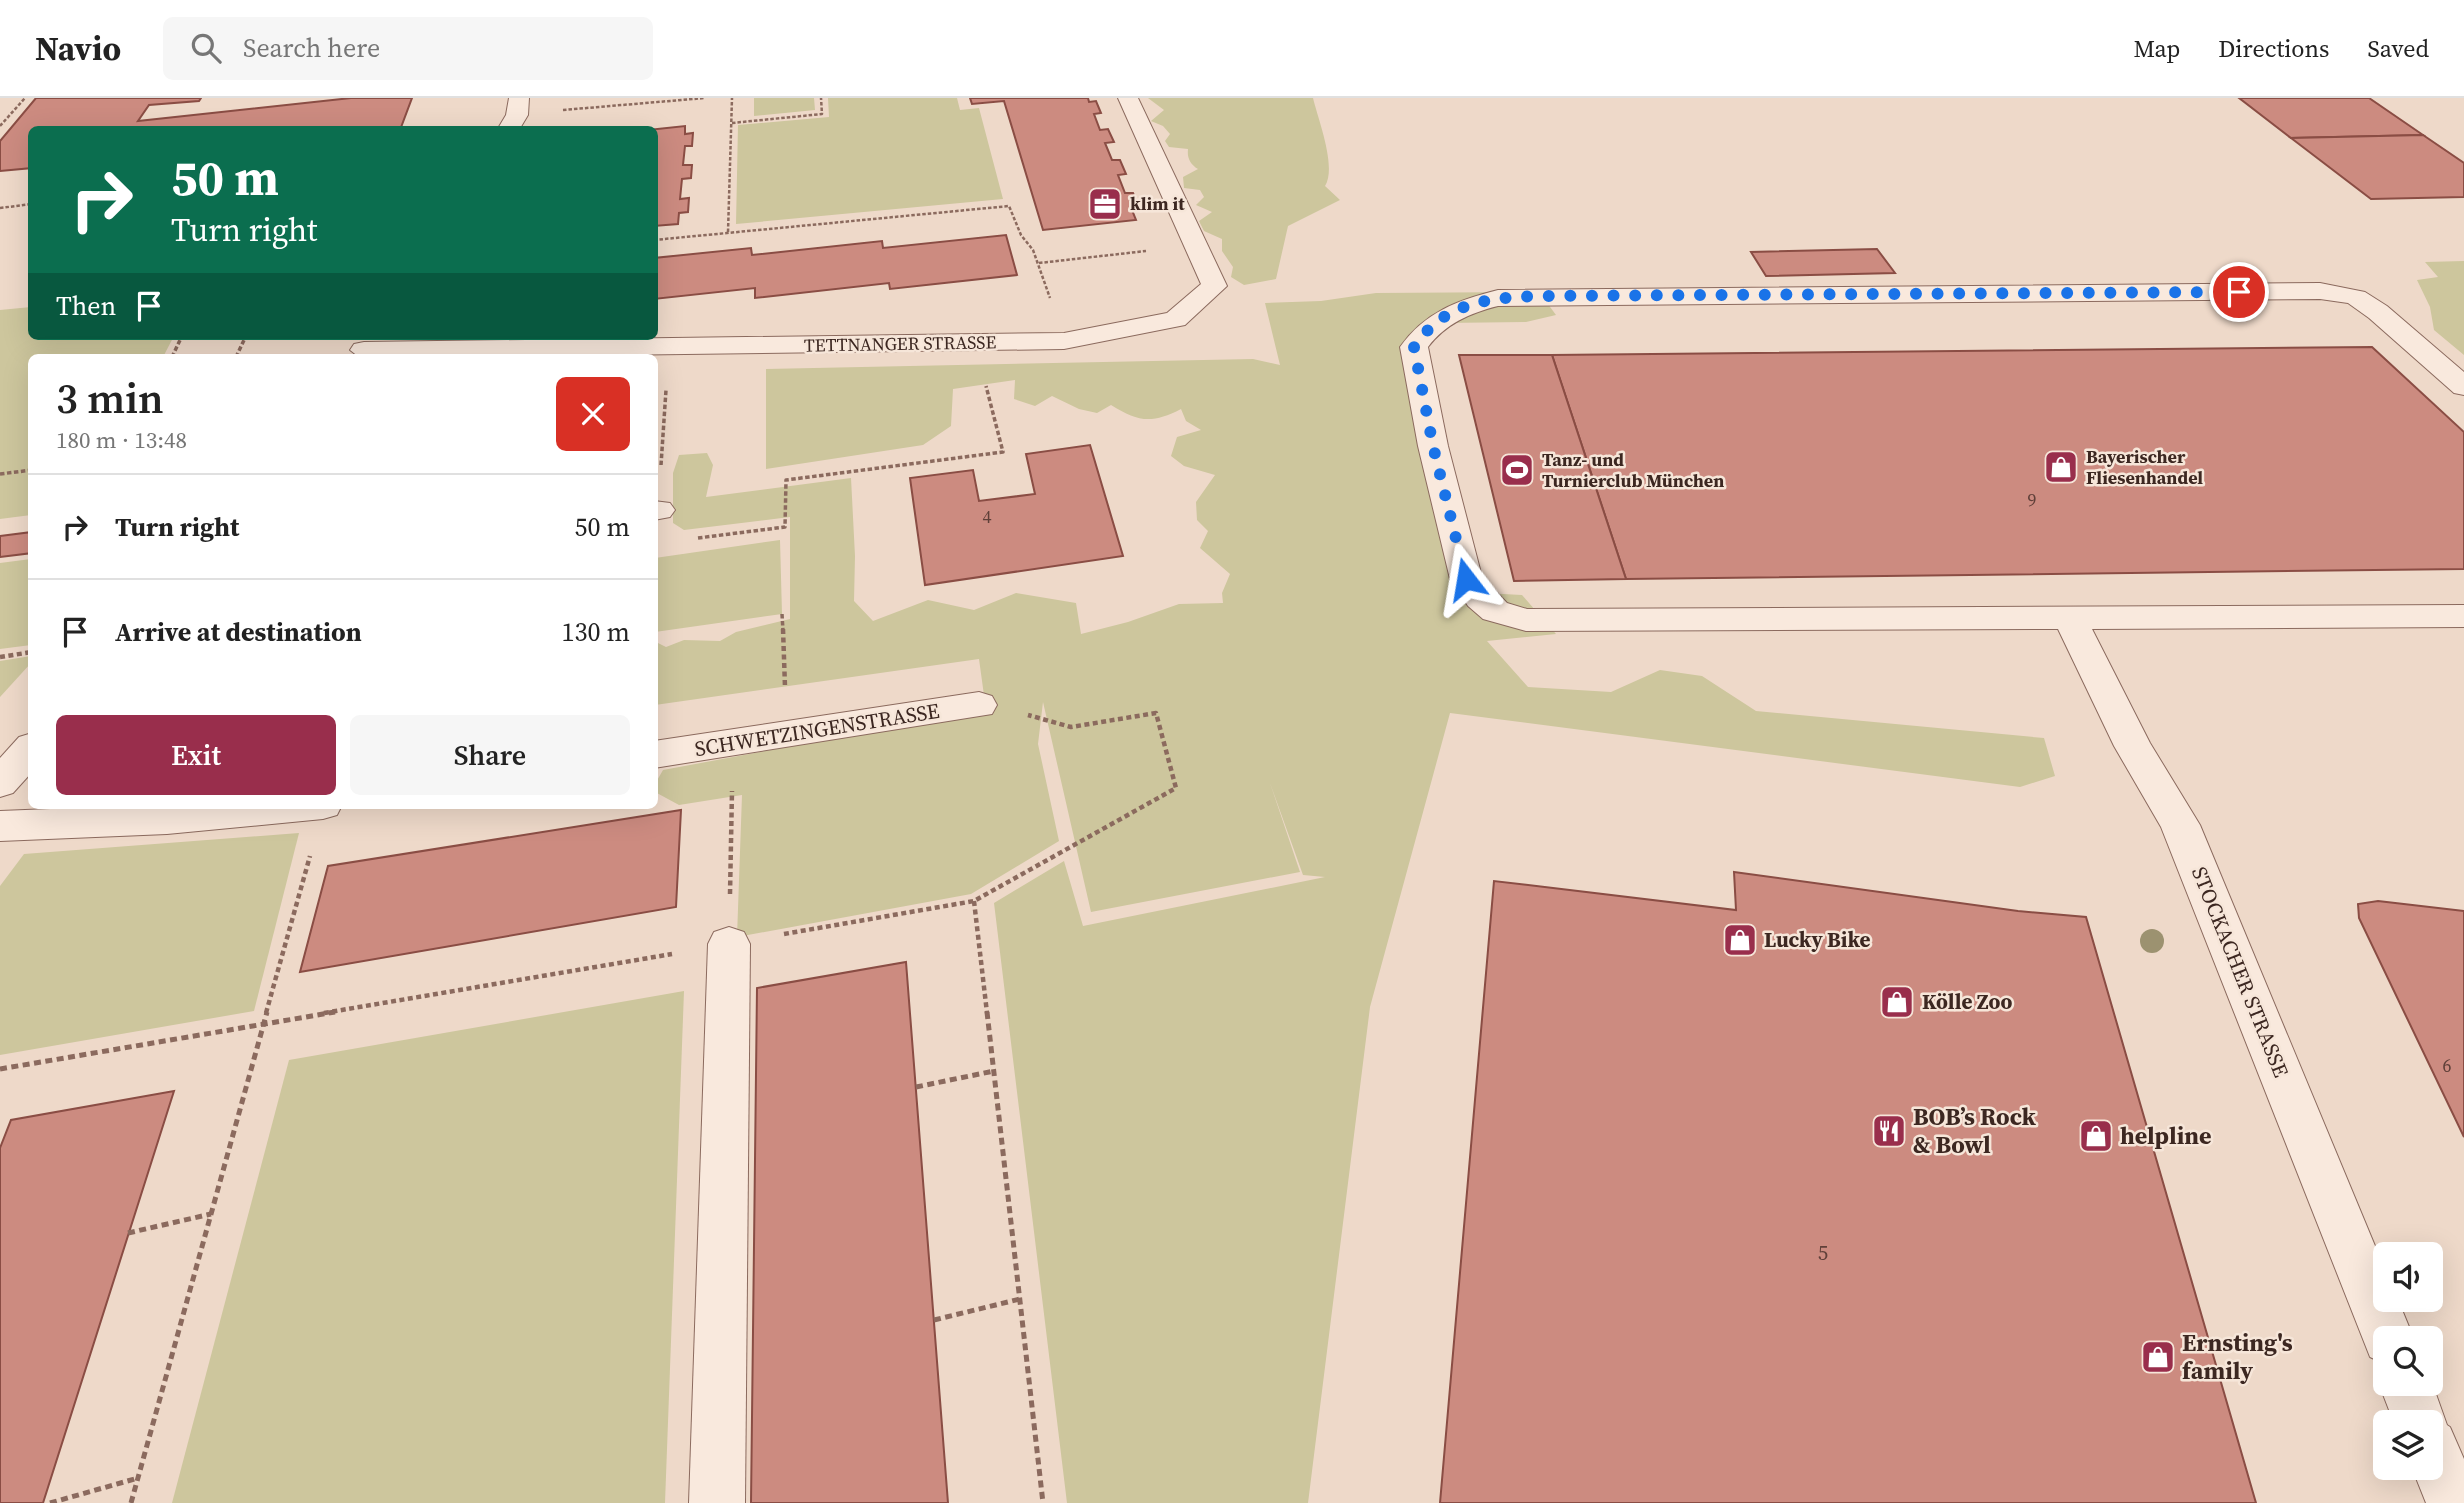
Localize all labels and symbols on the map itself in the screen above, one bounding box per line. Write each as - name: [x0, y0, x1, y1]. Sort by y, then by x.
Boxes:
- office icon: klim it: [1086, 185, 1124, 223]
- place label: klim it: [1130, 191, 1185, 216]
- pin: [2209, 262, 2269, 322]
- street label: TETTNANGER STRASSE: [804, 329, 996, 358]
- place label: Bayerischer Fliesenhandel: [2086, 444, 2203, 490]
- place label: Tanz- und Turnierclub München: [1542, 447, 1724, 493]
- shop icon: Bayerischer Fliesenhandel: [2042, 448, 2080, 486]
- sports icon: Tanz- und Turnierclub München: [1498, 451, 1536, 489]
- house number: 9: [2028, 487, 2037, 512]
- house number: 4: [983, 504, 992, 529]
- position arrow: [1429, 542, 1503, 616]
- street label: SCHWETZINGENSTRASSE: [692, 696, 941, 763]
- street label: STOCKACHER STRASSE: [2185, 862, 2296, 1081]
- shop icon: Lucky Bike: [1721, 921, 1759, 959]
- place label: Lucky Bike: [1764, 925, 1871, 954]
- shop icon: Kölle Zoo: [1878, 983, 1916, 1021]
- place label: Kölle Zoo: [1922, 987, 2013, 1016]
- house number: 6: [2443, 1053, 2452, 1078]
- place label: BOB’s Rock & Bowl: [1913, 1100, 2036, 1161]
- restaurant icon: BOB’s Rock & Bowl: [1870, 1112, 1908, 1150]
- shop icon: helpline: [2077, 1117, 2115, 1155]
- place label: helpline: [2120, 1119, 2212, 1152]
- house number: 5: [1818, 1238, 1828, 1267]
- place label: Ernsting's family: [2182, 1326, 2293, 1387]
- shop icon: Ernsting's family: [2139, 1338, 2177, 1376]

